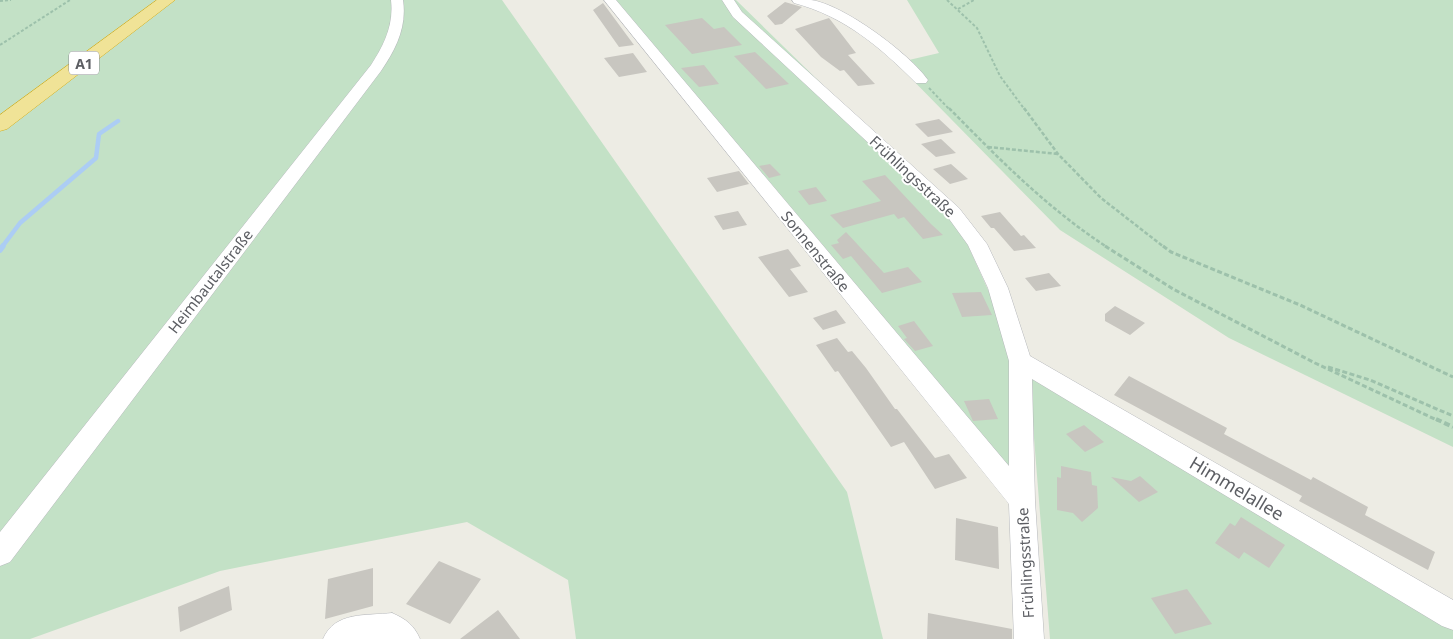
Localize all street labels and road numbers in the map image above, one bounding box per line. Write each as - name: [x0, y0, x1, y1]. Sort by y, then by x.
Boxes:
- road number: A1: [69, 52, 99, 74]
- street label: Frühlingsstraße: [866, 131, 960, 221]
- street label: Sonnenstraße: [777, 206, 855, 296]
- street label: Heimbautalstraße: [163, 225, 257, 337]
- street label: Himmelallee: [1185, 450, 1289, 526]
- street label: Frühlingsstraße: [1012, 507, 1038, 619]

